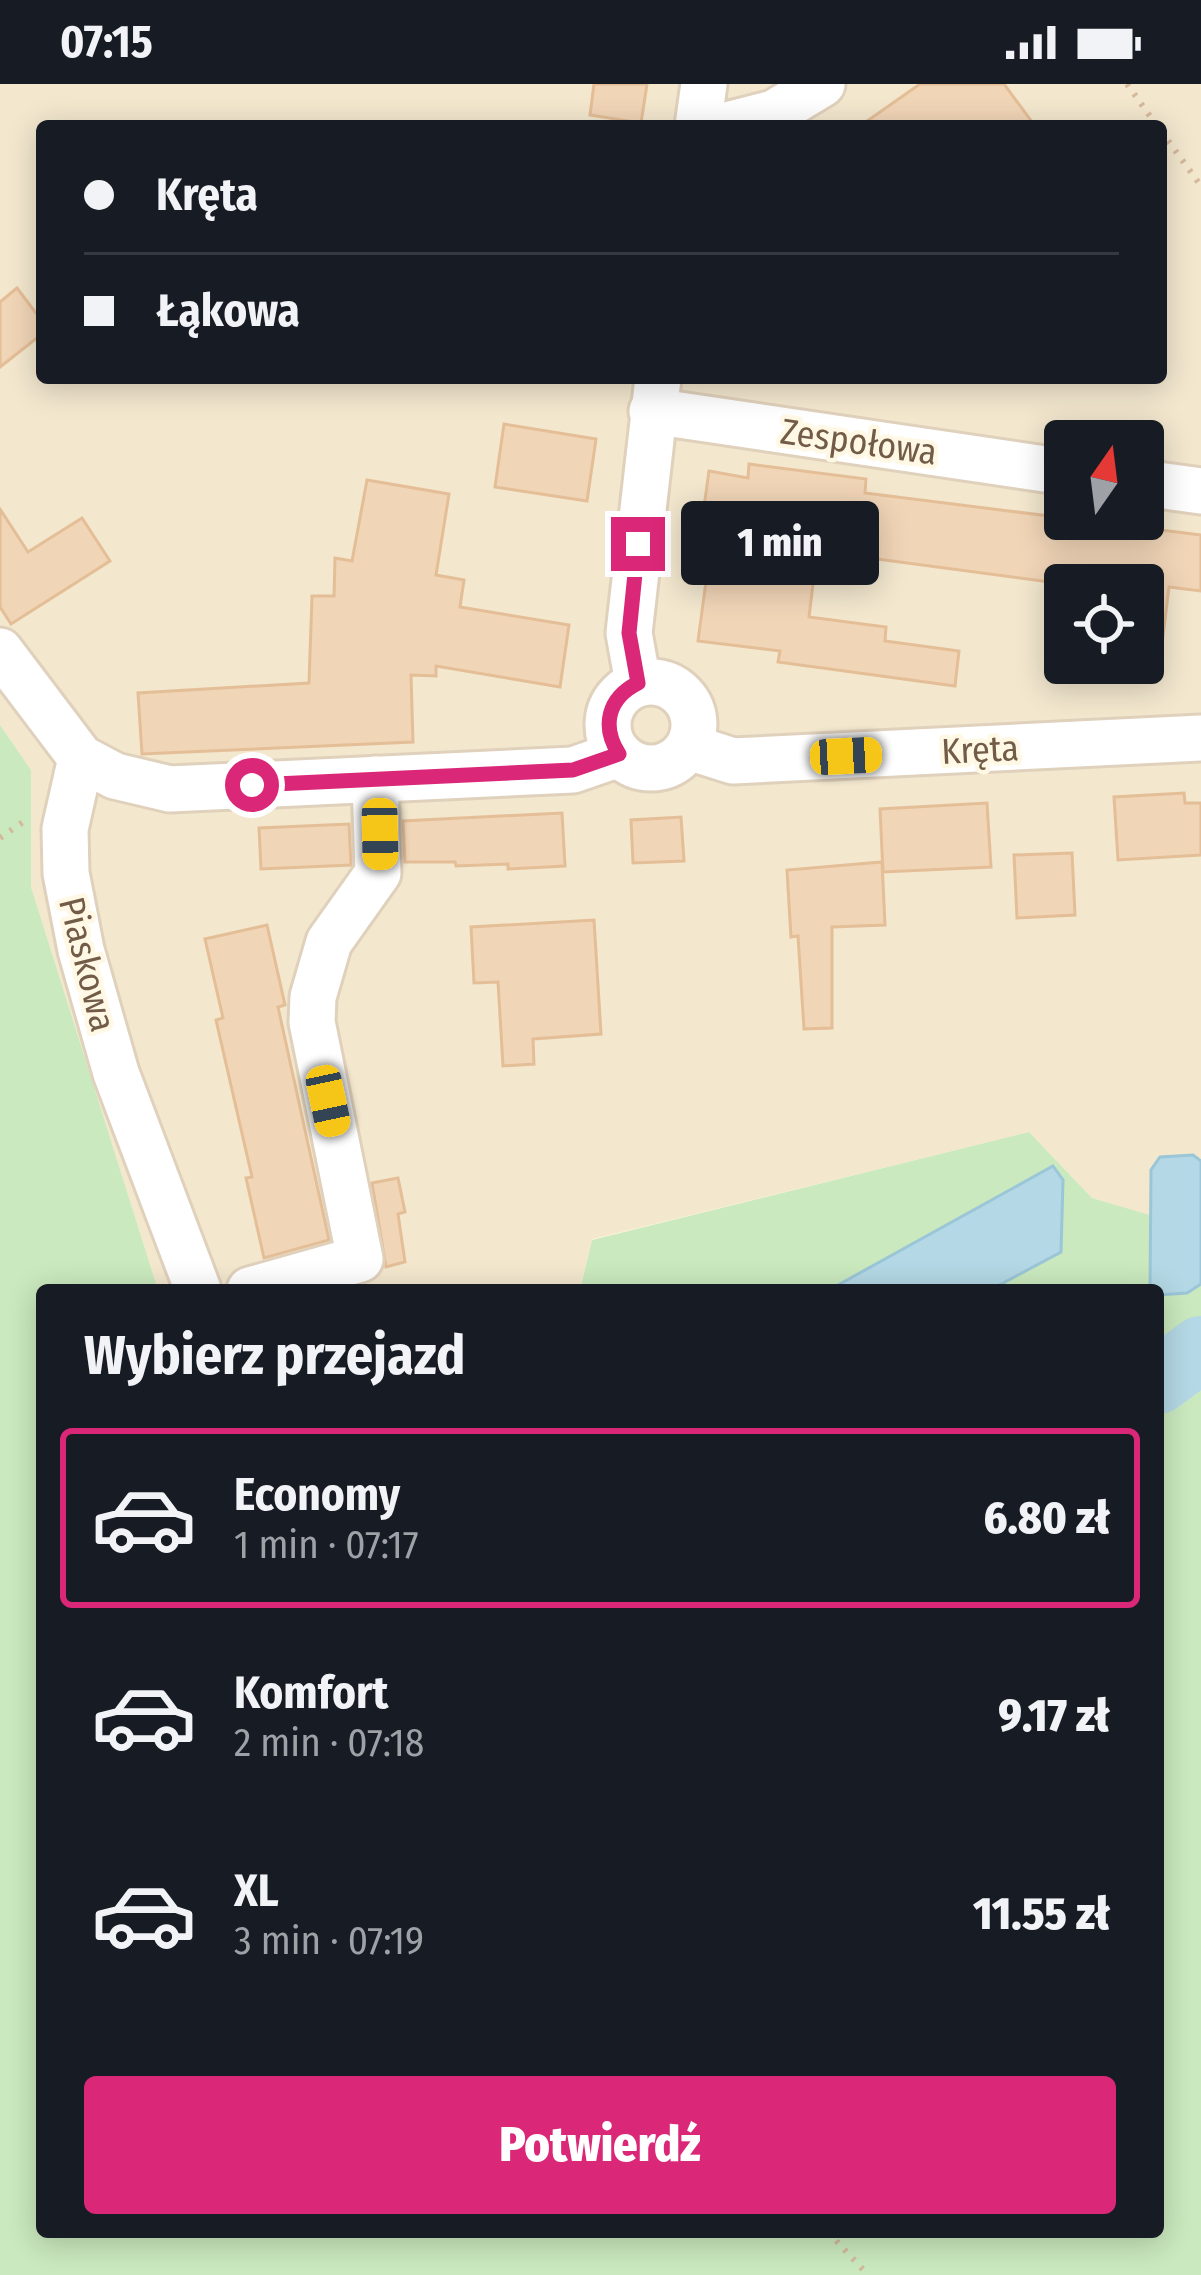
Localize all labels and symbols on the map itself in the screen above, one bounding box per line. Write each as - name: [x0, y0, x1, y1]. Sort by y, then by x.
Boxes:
- street label: Zespołowa: [778, 409, 940, 475]
- north arrow: [1044, 420, 1164, 540]
- callout: 1 min: [680, 502, 878, 586]
- route end: [611, 517, 665, 571]
- street label: Kręta: [940, 726, 1020, 774]
- car: [809, 736, 883, 776]
- route start: [225, 758, 279, 812]
- car: [361, 798, 399, 870]
- street label: Piaskowa: [49, 893, 125, 1036]
- car: [303, 1062, 353, 1140]

